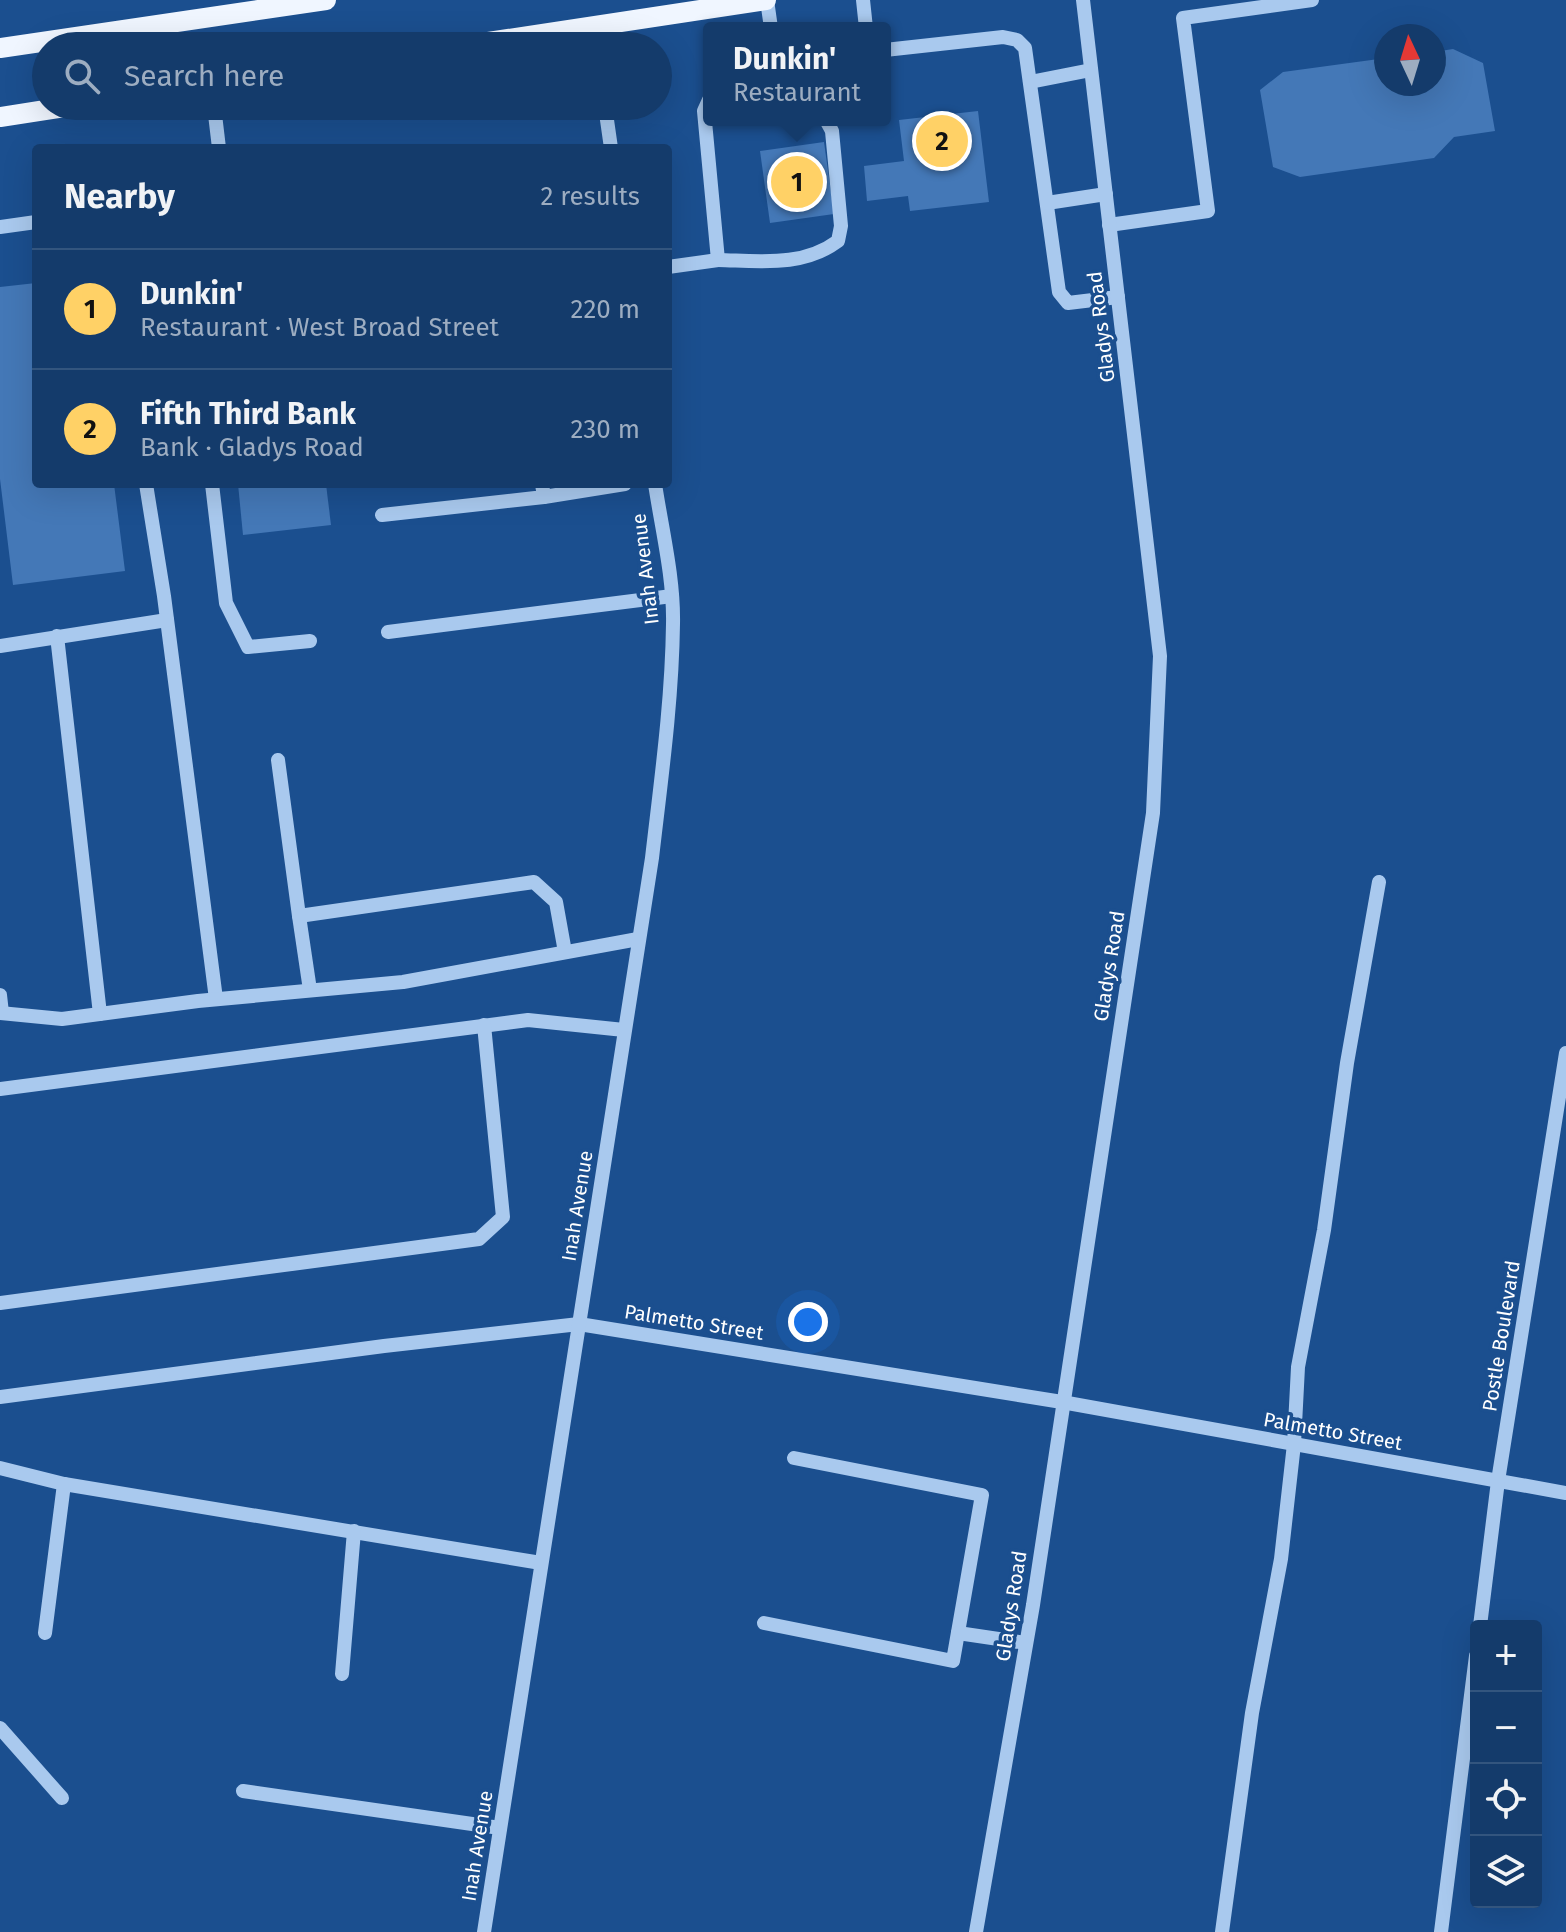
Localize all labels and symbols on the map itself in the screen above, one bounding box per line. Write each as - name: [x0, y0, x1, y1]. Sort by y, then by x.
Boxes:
- north arrow: [1374, 24, 1446, 96]
- pin: 2: [916, 111, 968, 171]
- pin: 1: [771, 152, 823, 212]
- street label: Gladys Road: [1082, 270, 1120, 384]
- street label: Inah Avenue: [626, 512, 664, 626]
- street label: Gladys Road: [1088, 909, 1130, 1023]
- street label: Inah Avenue: [556, 1149, 598, 1263]
- street label: Postle Boulevard: [1477, 1259, 1525, 1413]
- street label: Palmetto Street: [623, 1299, 766, 1345]
- your location: [788, 1302, 828, 1342]
- street label: Palmetto Street: [1262, 1407, 1405, 1455]
- street label: Gladys Road: [990, 1549, 1032, 1663]
- street label: Inah Avenue: [456, 1789, 498, 1903]

